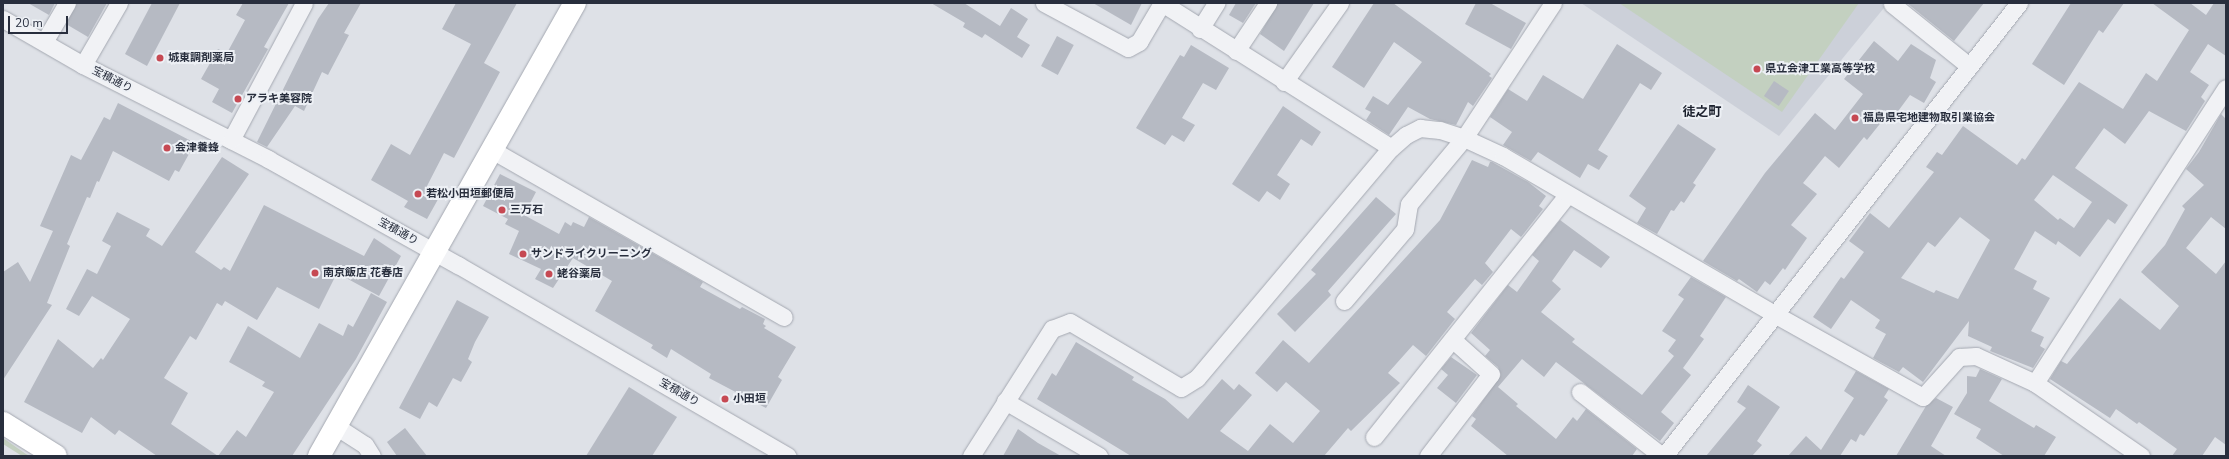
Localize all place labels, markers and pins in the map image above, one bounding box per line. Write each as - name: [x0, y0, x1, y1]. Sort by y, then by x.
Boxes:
- place label: 城東調剤薬局: [168, 51, 234, 65]
- marker: 城東調剤薬局: [155, 53, 165, 63]
- place label: 県立会津工業高等学校: [1765, 62, 1875, 76]
- marker: 県立会津工業高等学校: [1752, 64, 1762, 74]
- place label: アラキ美容院: [246, 92, 312, 106]
- marker: アラキ美容院: [233, 94, 243, 104]
- place label: 福島県宅地建物取引業協会: [1863, 111, 1995, 125]
- marker: 福島県宅地建物取引業協会: [1850, 113, 1860, 123]
- place label: 会津養蜂: [175, 141, 219, 155]
- marker: 会津養蜂: [162, 143, 172, 153]
- place label: 若松小田垣郵便局: [426, 187, 514, 201]
- marker: 若松小田垣郵便局: [413, 189, 423, 199]
- place label: 三万石: [510, 203, 543, 217]
- marker: 三万石: [497, 205, 507, 215]
- place label: サンドライクリーニング: [531, 247, 652, 261]
- marker: サンドライクリーニング: [518, 249, 528, 259]
- place label: 南京飯店 花春店: [323, 266, 403, 280]
- place label: 蛯谷薬局: [557, 267, 601, 281]
- marker: 南京飯店 花春店: [310, 268, 320, 278]
- marker: 蛯谷薬局: [544, 269, 554, 279]
- place label: 小田垣: [733, 392, 766, 406]
- marker: 小田垣: [720, 394, 730, 404]

